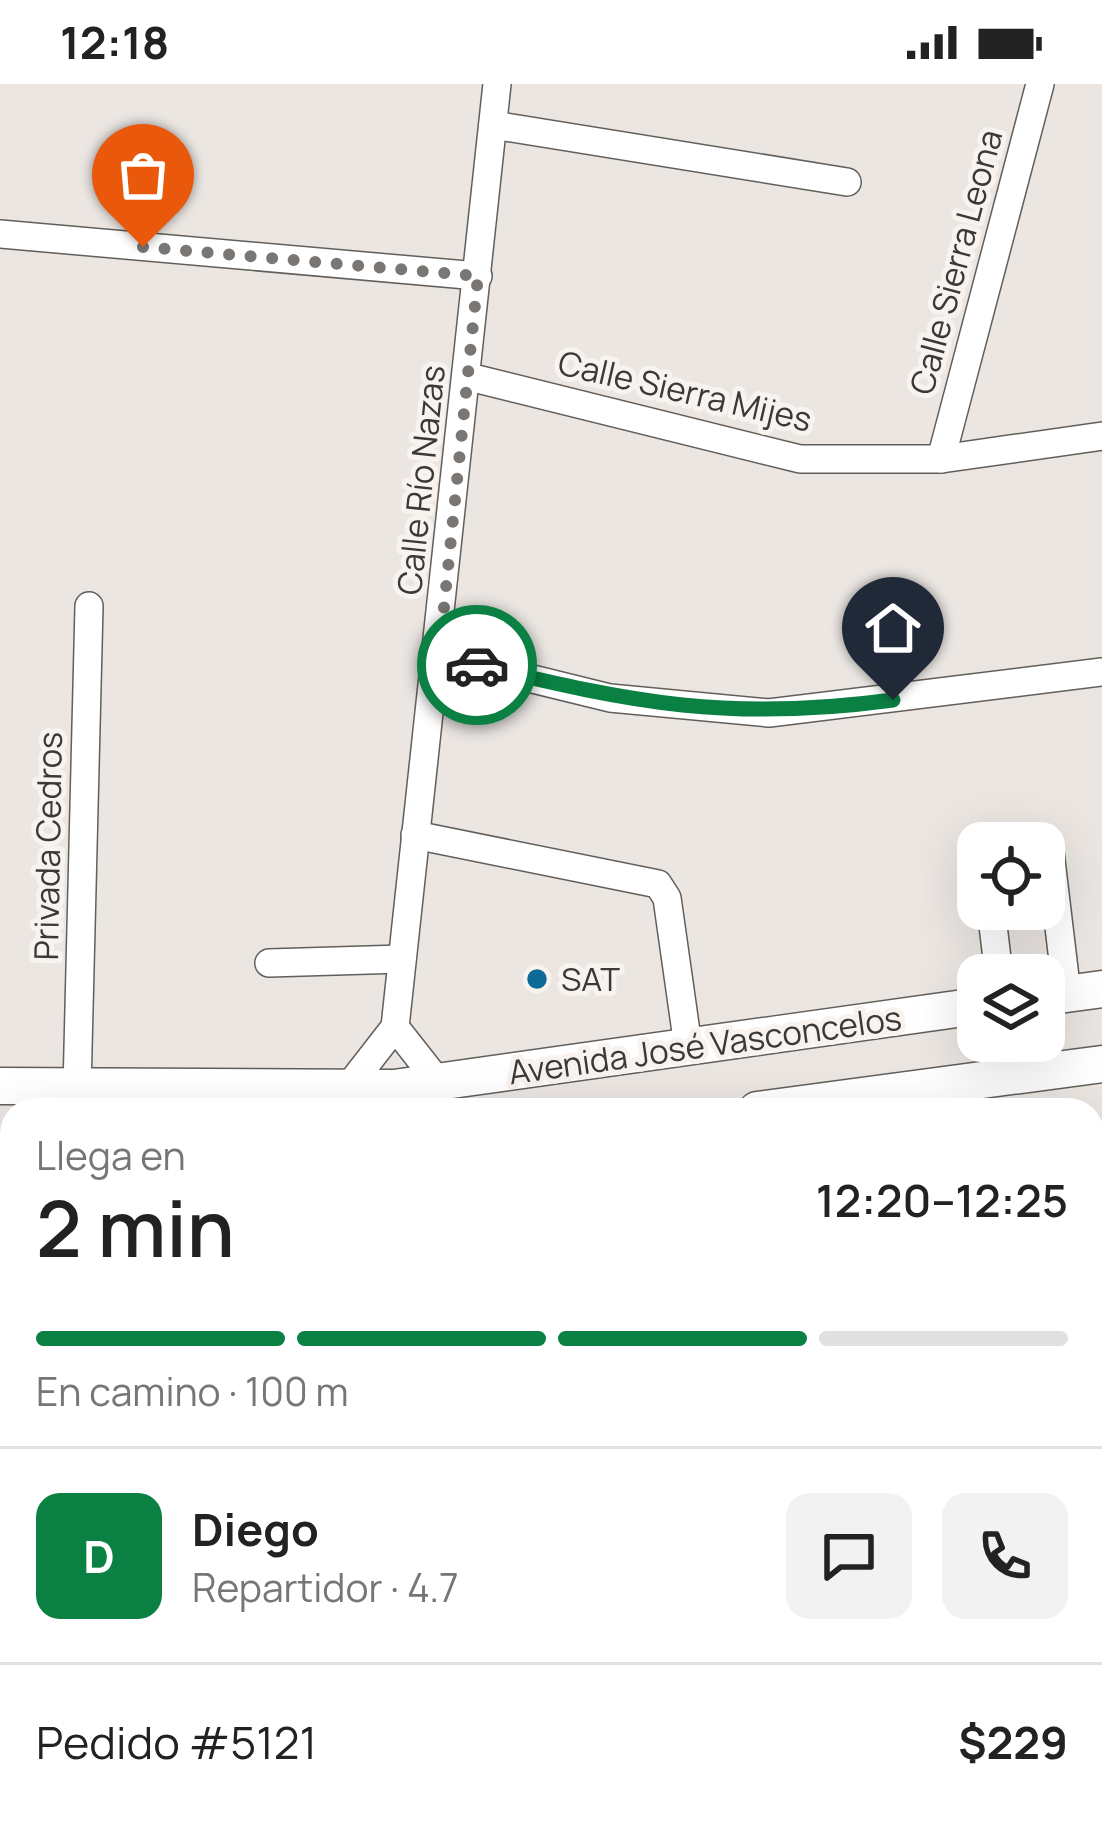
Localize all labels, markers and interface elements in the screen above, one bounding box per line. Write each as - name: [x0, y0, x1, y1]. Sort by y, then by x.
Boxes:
- text: 12:18: [60, 11, 169, 73]
- pin: [92, 124, 194, 247]
- street label: Calle Sierra Leona: [899, 125, 1012, 399]
- icon: bag: [110, 142, 176, 208]
- street label: Calle Sierra Mijes: [554, 339, 816, 442]
- street label: Calle Río Nazas: [386, 363, 455, 597]
- pin: [842, 577, 944, 700]
- icon: home: [860, 595, 926, 661]
- courier: [417, 605, 537, 725]
- icon: car: [444, 632, 510, 698]
- street label: Privada Cedros: [23, 731, 72, 961]
- map controls: [957, 822, 1065, 1062]
- button: locate: [957, 822, 1065, 930]
- button: layers: [957, 954, 1065, 1062]
- place label: SAT: [561, 956, 620, 1001]
- marker: SAT: [524, 966, 550, 992]
- street label: Avenida José Vasconcelos: [506, 995, 904, 1094]
- text: Llega en: [36, 1128, 186, 1182]
- text: 12:20–12:25: [816, 1169, 1068, 1231]
- text: 2 min: [36, 1174, 235, 1280]
- text: En camino · 100 m: [36, 1364, 349, 1418]
- button: chat: [786, 1493, 912, 1619]
- button: phone: [942, 1493, 1068, 1619]
- text: Diego: [192, 1498, 319, 1560]
- text: D: [83, 1525, 115, 1587]
- text: Repartidor · 4.7: [192, 1560, 459, 1614]
- text: Pedido #5121: [36, 1711, 317, 1773]
- text: $229: [958, 1711, 1068, 1773]

